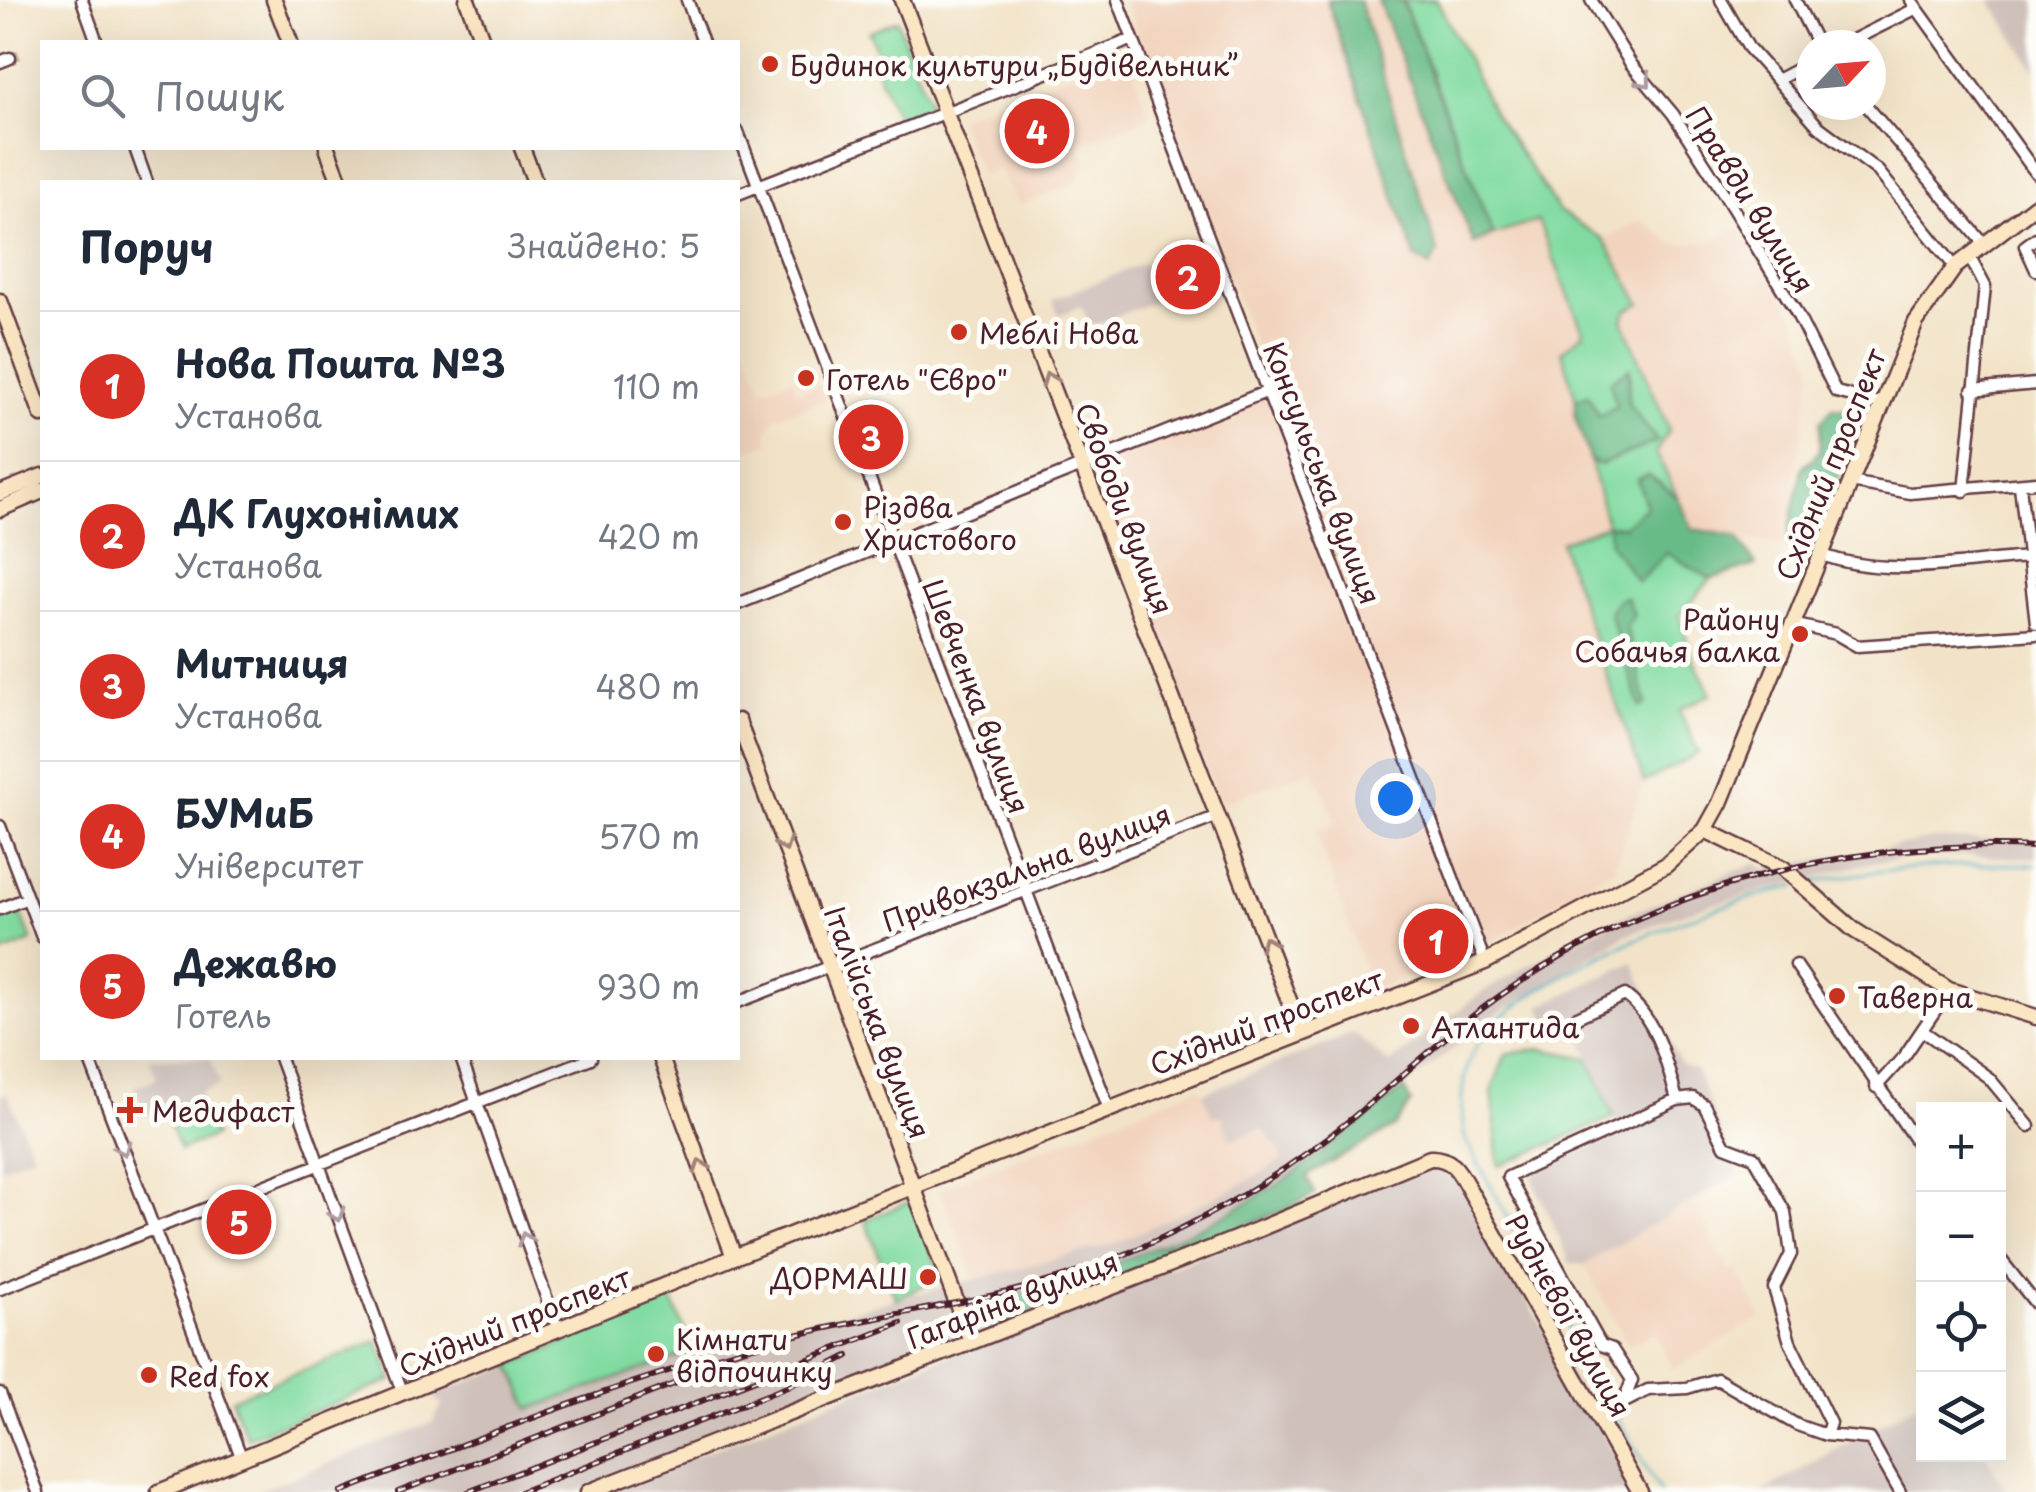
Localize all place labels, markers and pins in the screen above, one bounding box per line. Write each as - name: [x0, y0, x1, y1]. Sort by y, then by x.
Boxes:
- place label: Будинок культури „Будівельник”: [790, 43, 1238, 86]
- marker: Будинок культури „Будівельник”: [759, 53, 781, 75]
- pin: 4: [1004, 94, 1070, 168]
- pin: 2: [1156, 240, 1220, 314]
- place label: Меблі Нова: [979, 311, 1139, 354]
- marker: Меблі Нова: [948, 321, 970, 343]
- place label: Готель "Євро": [826, 357, 1008, 400]
- marker: Готель "Євро": [795, 367, 817, 389]
- pin: 3: [838, 400, 904, 474]
- place label: Різдва Христового: [863, 485, 1017, 560]
- marker: Різдва Христового: [832, 511, 854, 533]
- place label: Району Собачья балка: [1574, 597, 1781, 672]
- marker: Району Собачья балка: [1789, 623, 1811, 645]
- pin: 1: [1404, 904, 1468, 978]
- place label: Таверна: [1857, 975, 1974, 1018]
- marker: Таверна: [1826, 985, 1848, 1007]
- place label: Атлантида: [1431, 1005, 1580, 1048]
- marker: Атлантида: [1400, 1015, 1422, 1037]
- place label: Медифаст: [152, 1089, 295, 1132]
- marker: Медифаст: [117, 1097, 143, 1123]
- pin: 5: [206, 1184, 272, 1260]
- place label: ДОРМАШ: [770, 1256, 908, 1299]
- marker: ДОРМАШ: [917, 1266, 939, 1288]
- place label: Кімнати відпочинку: [676, 1317, 833, 1392]
- marker: Кімнати відпочинку: [645, 1343, 667, 1365]
- place label: Red fox: [169, 1354, 269, 1397]
- marker: Red fox: [138, 1364, 160, 1386]

